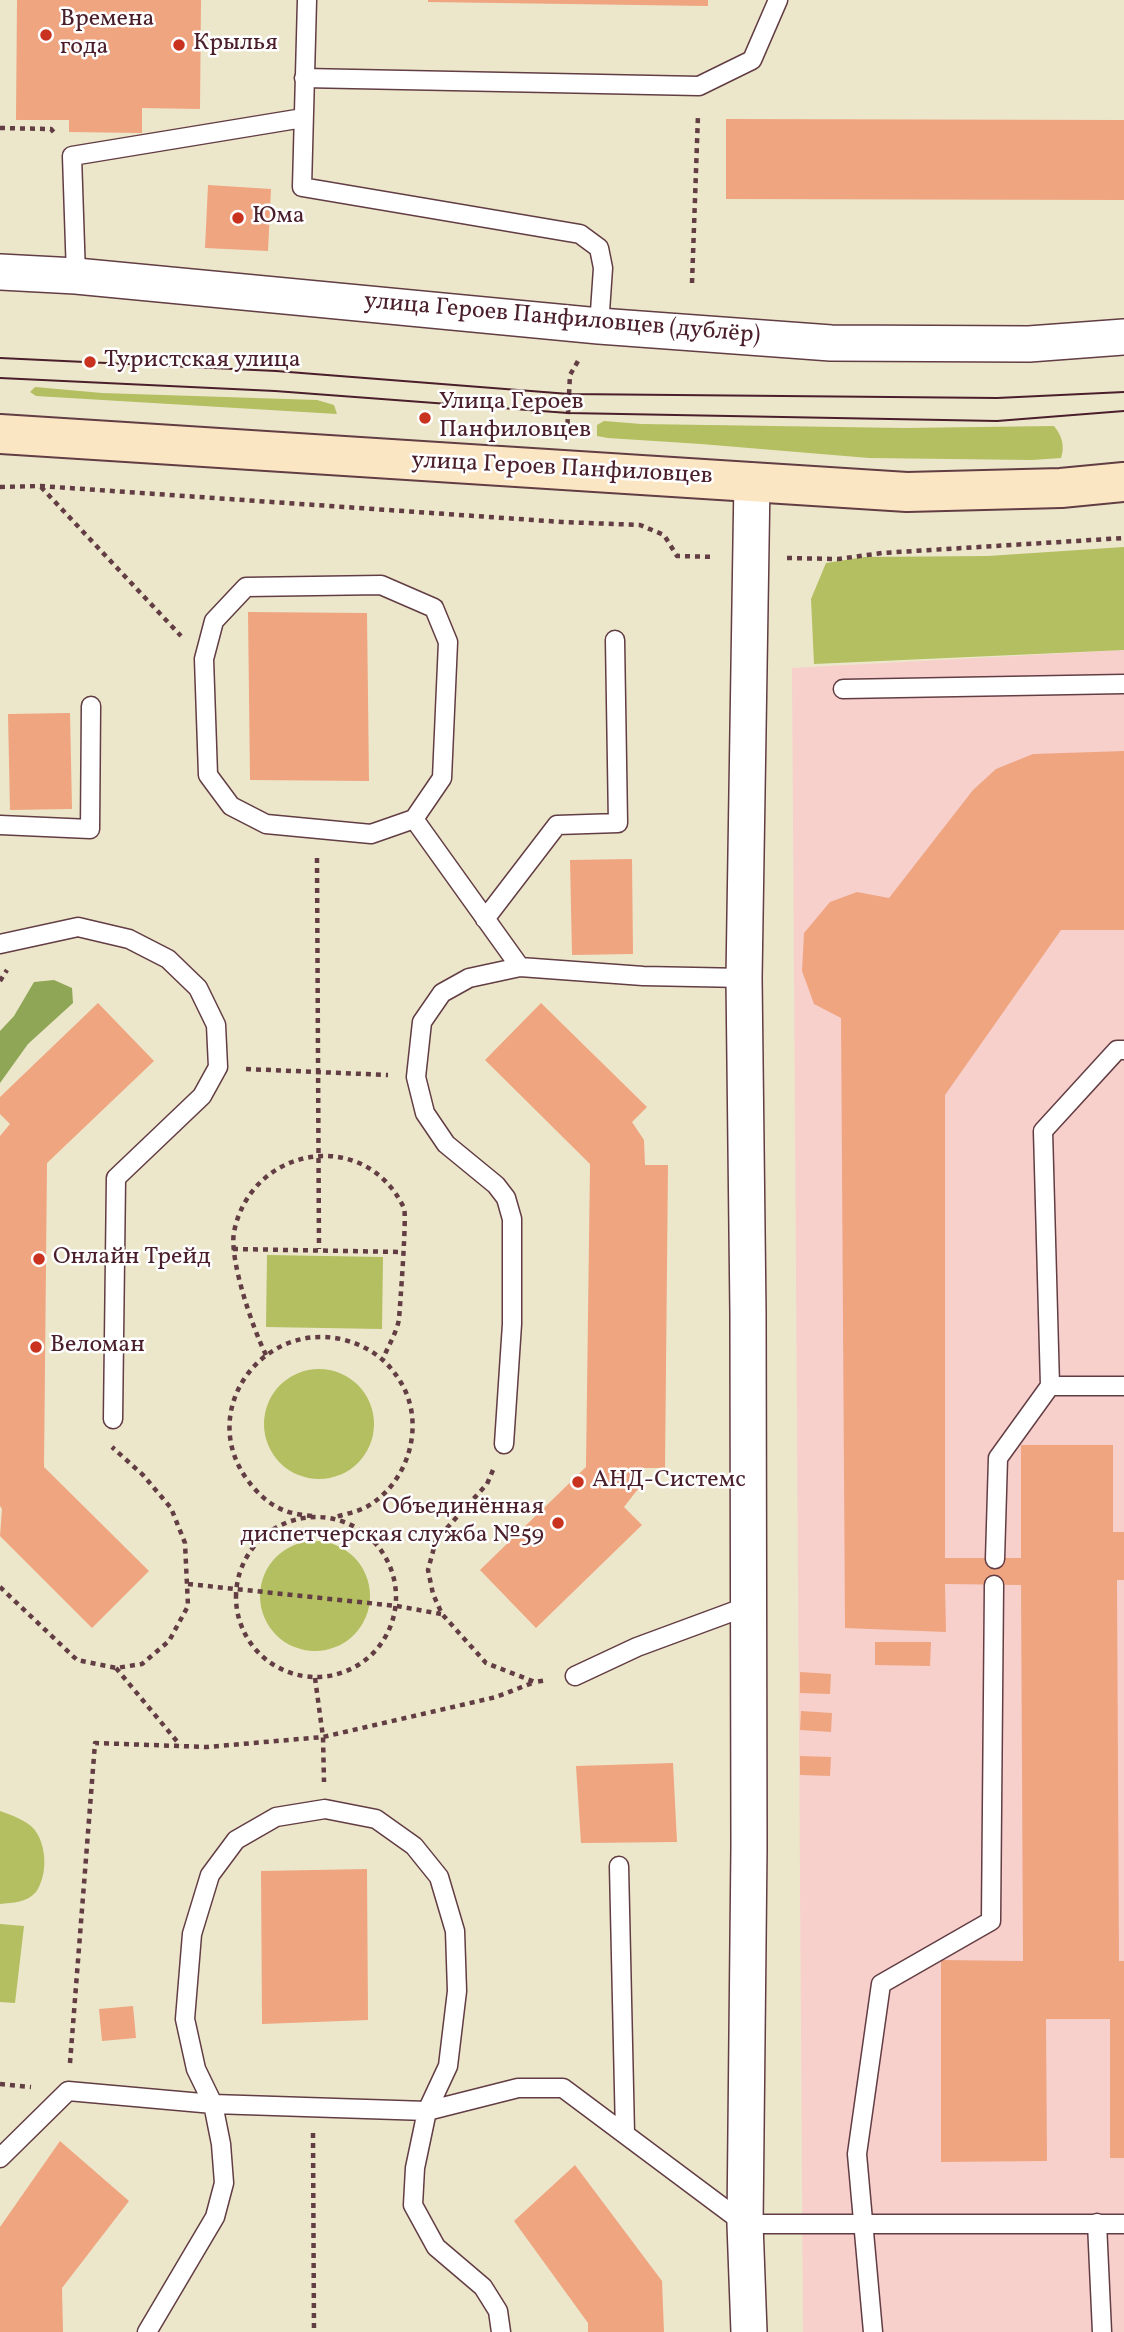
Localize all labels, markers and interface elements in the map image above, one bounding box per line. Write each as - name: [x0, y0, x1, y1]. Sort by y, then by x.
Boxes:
- place label: Времена года: [60, 7, 154, 63]
- marker: Времена года: [38, 27, 54, 43]
- place label: Крылья: [193, 31, 278, 59]
- marker: Крылья: [171, 37, 187, 53]
- place label: Юма: [252, 204, 305, 232]
- marker: Юма: [230, 210, 246, 226]
- street label: улица Героев Панфиловцев (дублёр): [363, 288, 761, 352]
- place label: Туристская улица: [104, 348, 301, 376]
- marker: Туристская улица: [82, 354, 98, 370]
- place label: Улица Героев Панфиловцев: [439, 390, 591, 446]
- marker: Улица Героев Панфиловцев: [417, 410, 433, 426]
- street label: улица Героев Панфиловцев: [411, 448, 713, 492]
- place label: Онлайн Трейд: [53, 1245, 211, 1273]
- marker: Онлайн Трейд: [31, 1251, 47, 1267]
- place label: Веломан: [50, 1333, 145, 1361]
- marker: Веломан: [28, 1339, 44, 1355]
- place label: АНД-Системс: [592, 1468, 746, 1496]
- marker: АНД-Системс: [570, 1474, 586, 1490]
- place label: Объединённая диспетчерская служба №59: [240, 1495, 544, 1551]
- marker: Объединённая диспетчерская служба №59: [550, 1515, 566, 1531]

